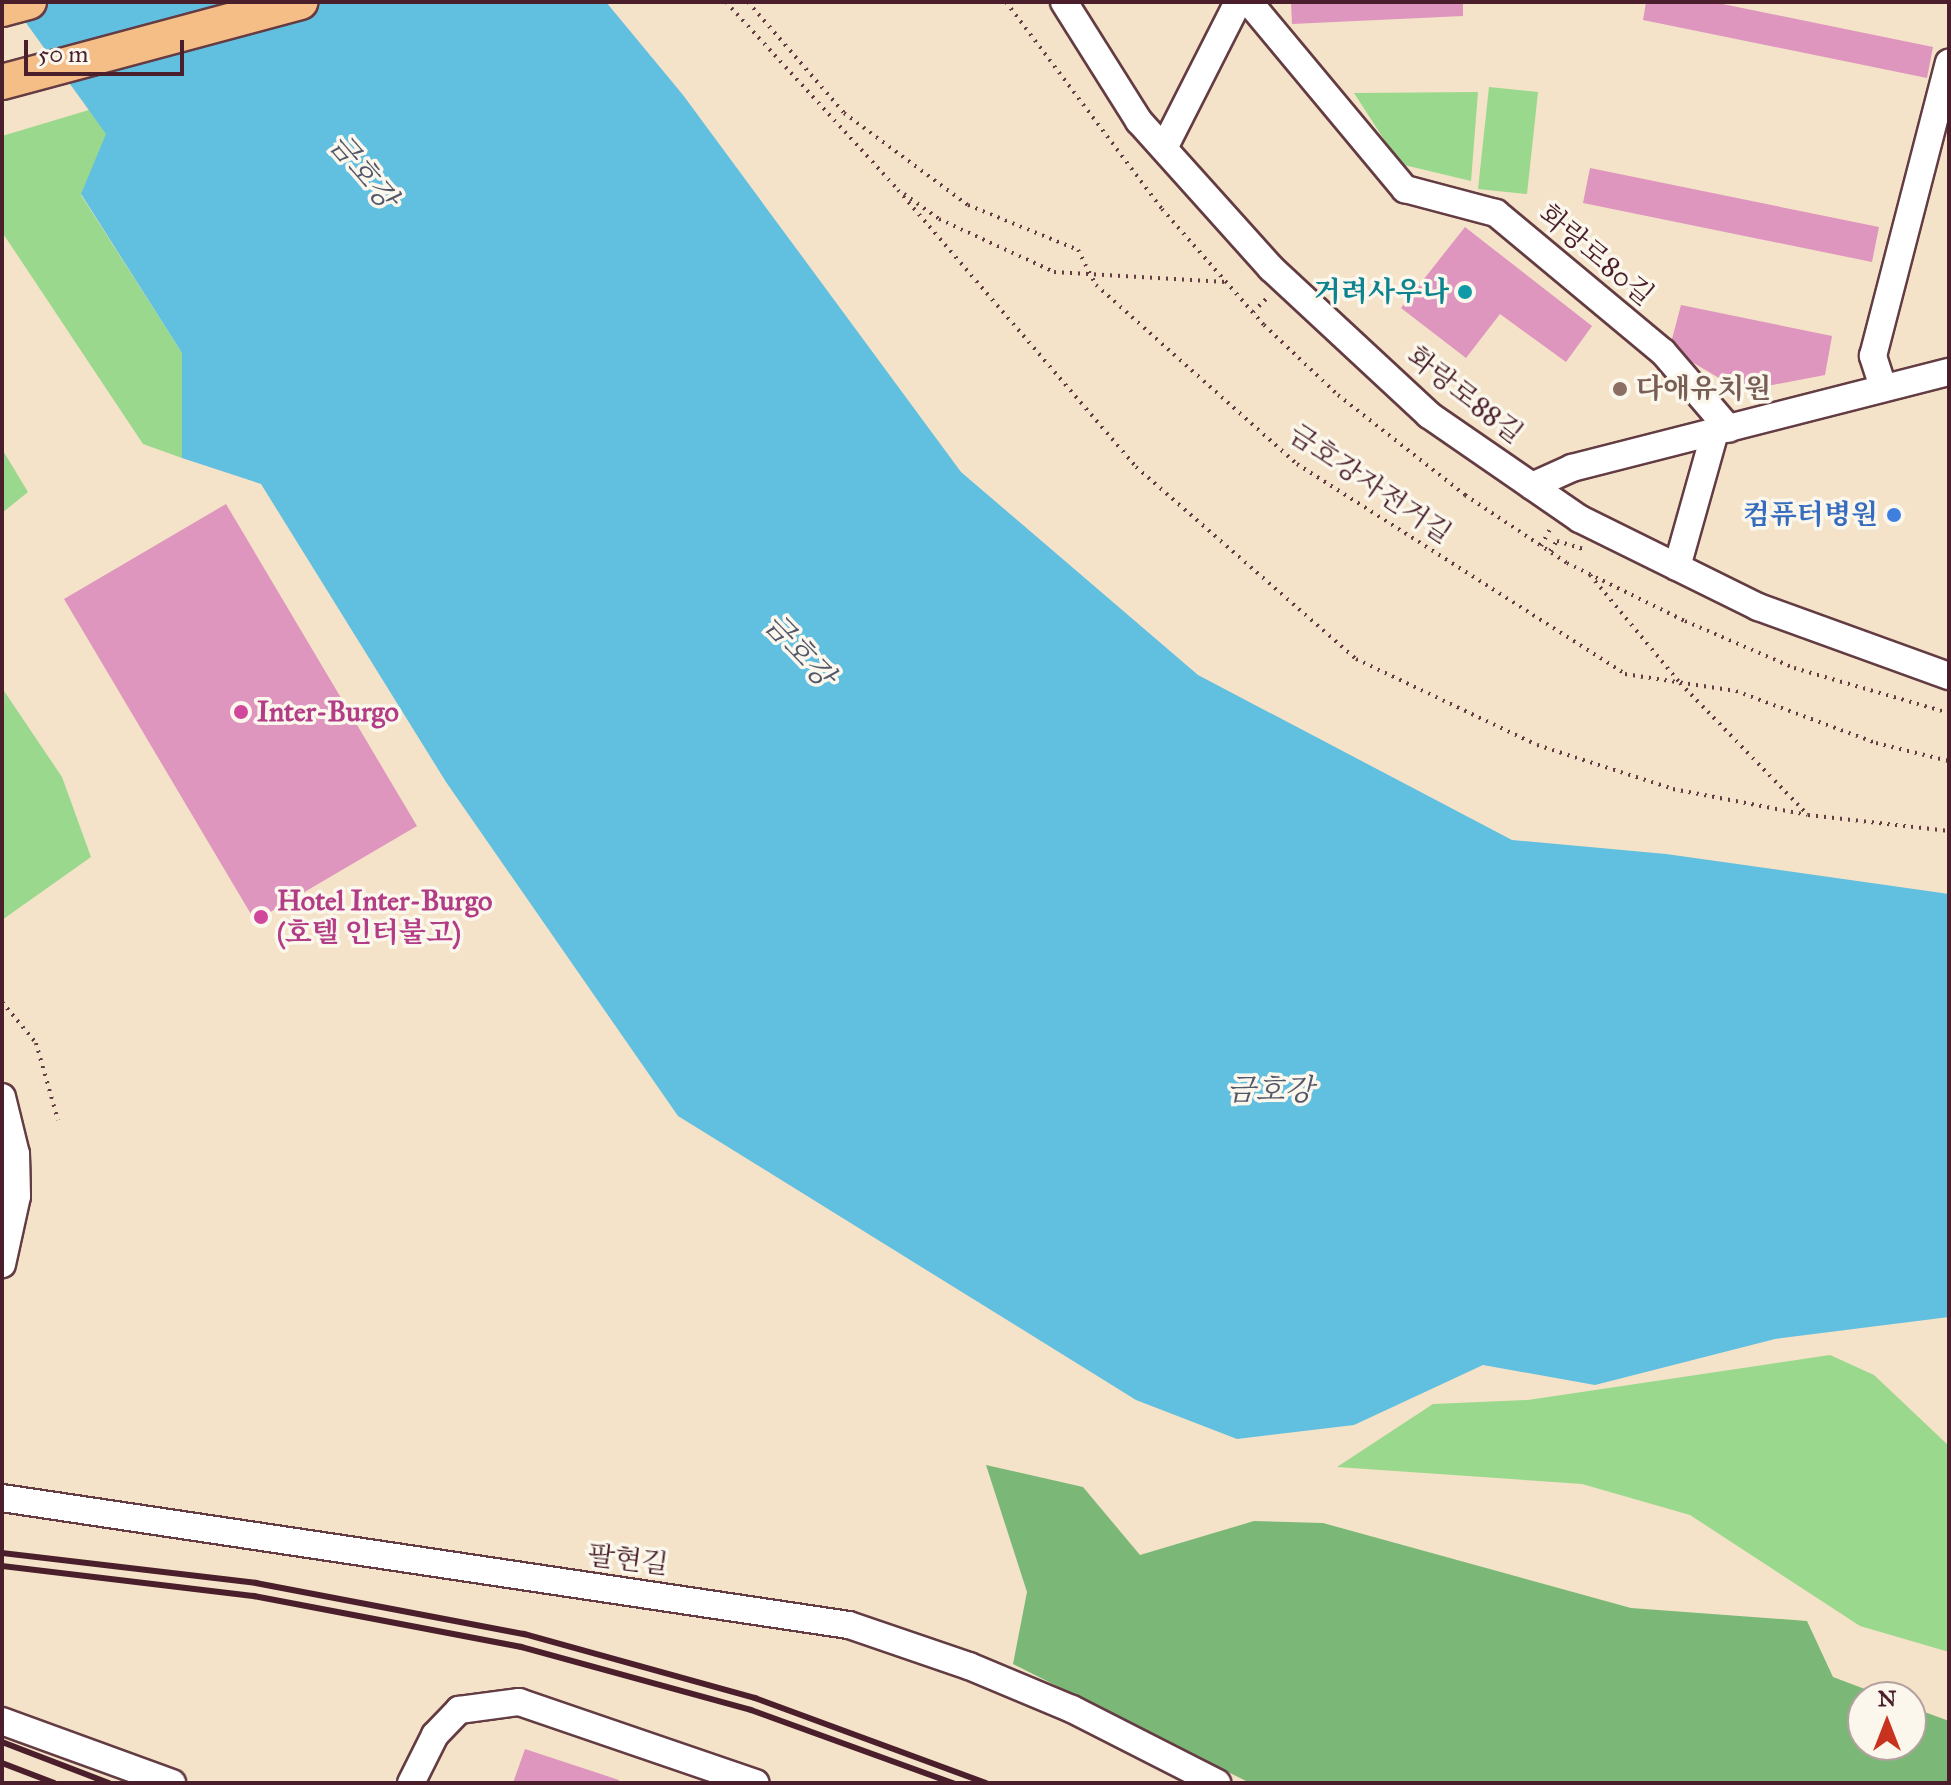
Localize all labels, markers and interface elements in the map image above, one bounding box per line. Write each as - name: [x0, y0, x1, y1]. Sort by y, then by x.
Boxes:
- scale bar: [28, 24, 188, 74]
- text: 50 m: [38, 39, 88, 69]
- water label: 금호강: [321, 126, 405, 216]
- street label: 화랑로80길: [1532, 197, 1660, 313]
- place label: 거려사우나: [1314, 275, 1449, 309]
- marker: 거려사우나: [1456, 283, 1474, 301]
- street label: 화랑로88길: [1400, 339, 1530, 451]
- place label: 다애유치원: [1636, 372, 1771, 406]
- marker: 다애유치원: [1611, 380, 1629, 398]
- street label: 금호강자전거길: [1282, 417, 1458, 551]
- place label: 컴퓨터병원: [1743, 498, 1878, 532]
- marker: 컴퓨터병원: [1885, 506, 1903, 524]
- water label: 금호강: [756, 606, 842, 694]
- place label: Inter-Burgo: [257, 695, 399, 729]
- marker: Inter-Burgo: [232, 703, 250, 721]
- place label: Hotel Inter-Burgo (호텔 인터불고): [277, 884, 492, 950]
- marker: Hotel Inter-Burgo (호텔 인터불고): [252, 908, 270, 926]
- water label: 금호강: [1227, 1072, 1313, 1108]
- street label: 팔현길: [586, 1538, 670, 1582]
- north arrow: [1847, 1681, 1927, 1761]
- text: N: [1878, 1685, 1896, 1712]

